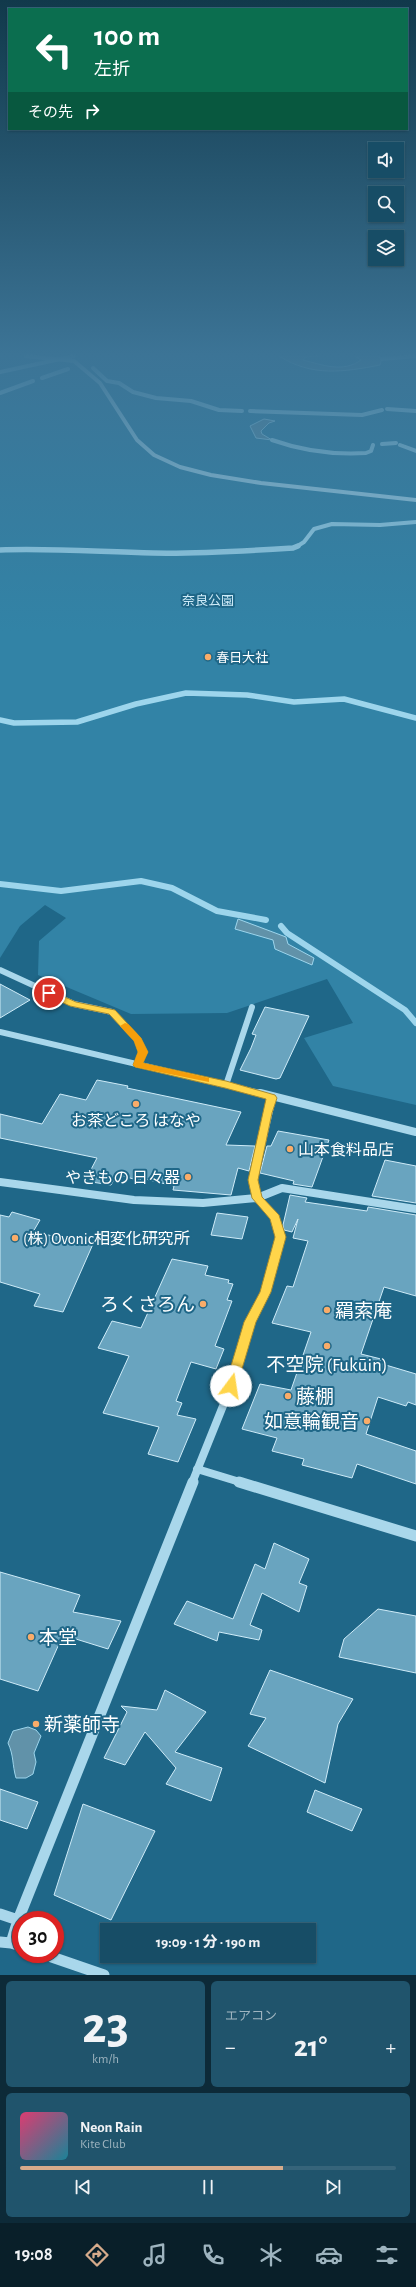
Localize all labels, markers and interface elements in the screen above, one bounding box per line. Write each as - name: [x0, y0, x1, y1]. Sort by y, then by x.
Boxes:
- text: 100 m: [94, 23, 160, 51]
- icon: left: [28, 24, 80, 76]
- text: 左折: [94, 61, 130, 79]
- icon: right: [81, 100, 103, 122]
- text: その先: [28, 105, 73, 120]
- map controls: [368, 142, 404, 266]
- button: sound: [368, 142, 404, 178]
- button: search: [368, 186, 404, 222]
- button: layers: [368, 230, 404, 266]
- park label: 奈良公園: [182, 594, 234, 608]
- place label: 春日大社: [216, 651, 268, 665]
- marker: 春日大社: [203, 652, 213, 662]
- pin: [32, 976, 66, 1010]
- icon: arrive: [38, 982, 60, 1004]
- marker: お茶どころ はなや: [131, 1099, 141, 1109]
- place label: お茶どころ はなや: [71, 1112, 201, 1129]
- place label: 山本食料品店: [298, 1141, 394, 1158]
- marker: 山本食料品店: [285, 1144, 295, 1154]
- place label: やきもの 日々器: [65, 1169, 180, 1186]
- marker: やきもの 日々器: [183, 1172, 193, 1182]
- place label: (株) Ovonic相変化研究所: [23, 1230, 190, 1247]
- marker: (株) Ovonic相変化研究所: [10, 1233, 20, 1243]
- place label: ろくさろん: [100, 1295, 195, 1315]
- marker: ろくさろん: [198, 1299, 208, 1309]
- place label: 羂索庵: [335, 1301, 392, 1321]
- marker: 羂索庵: [322, 1305, 332, 1315]
- marker: 不空院 (Fukūin): [322, 1341, 332, 1351]
- place label: 不空院 (Fukūin): [266, 1355, 388, 1375]
- position arrow: [210, 1365, 252, 1407]
- place label: 藤棚: [296, 1386, 334, 1407]
- marker: 藤棚: [283, 1391, 293, 1401]
- place label: 如意輪観音: [264, 1411, 359, 1432]
- marker: 如意輪観音: [362, 1416, 372, 1426]
- place label: 本堂: [39, 1628, 77, 1648]
- marker: 本堂: [26, 1632, 36, 1642]
- place label: 新薬師寺: [44, 1714, 120, 1735]
- marker: 新薬師寺: [31, 1719, 41, 1729]
- speed limit sign: 30: [12, 1911, 64, 1963]
- text: 19:09 · 1 分 · 190 m: [156, 1935, 260, 1950]
- text: 23: [82, 2000, 129, 2052]
- text: エアコン: [225, 2010, 277, 2023]
- text: 21°: [294, 2032, 327, 2062]
- text: −: [225, 2036, 236, 2058]
- text: +: [385, 2036, 396, 2058]
- text: km/h: [92, 2053, 119, 2066]
- text: Neon Rain: [80, 2120, 142, 2135]
- text: Kite Club: [80, 2138, 126, 2151]
- icon: previous: [72, 2176, 94, 2198]
- icon: pause: [197, 2176, 219, 2198]
- icon: next: [322, 2176, 344, 2198]
- icon: directions: [83, 2241, 111, 2269]
- icon: music: [141, 2241, 169, 2269]
- icon: phone: [199, 2241, 227, 2269]
- icon: climate: [257, 2241, 285, 2269]
- icon: car: [315, 2241, 343, 2269]
- icon: filters: [373, 2241, 401, 2269]
- text: 19:08: [15, 2246, 53, 2264]

